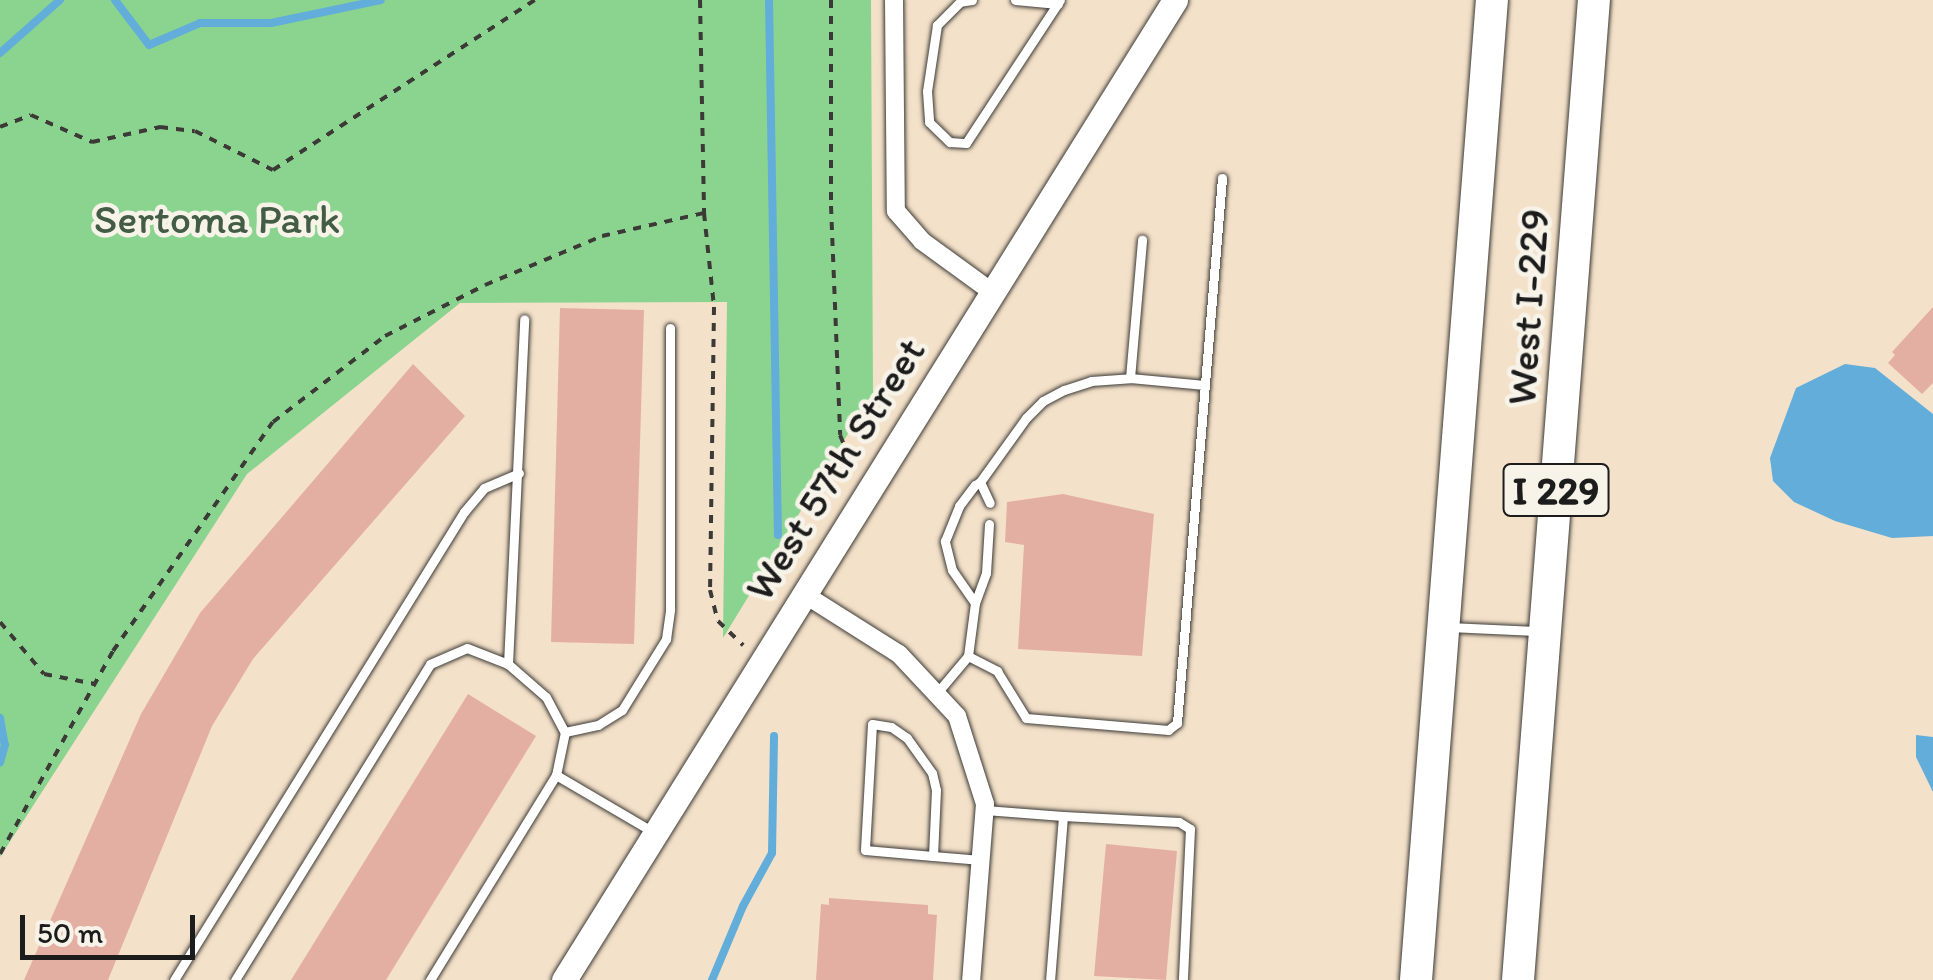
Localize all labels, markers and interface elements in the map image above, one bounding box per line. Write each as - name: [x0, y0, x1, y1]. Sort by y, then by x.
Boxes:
- park label: Sertoma Park: [94, 194, 340, 244]
- street label: West I-229: [1496, 207, 1560, 407]
- street label: West 57th Street: [734, 329, 936, 609]
- road number: I 229: [1501, 455, 1611, 525]
- scale bar: [25, 895, 200, 957]
- text: 50 m: [37, 914, 103, 951]

